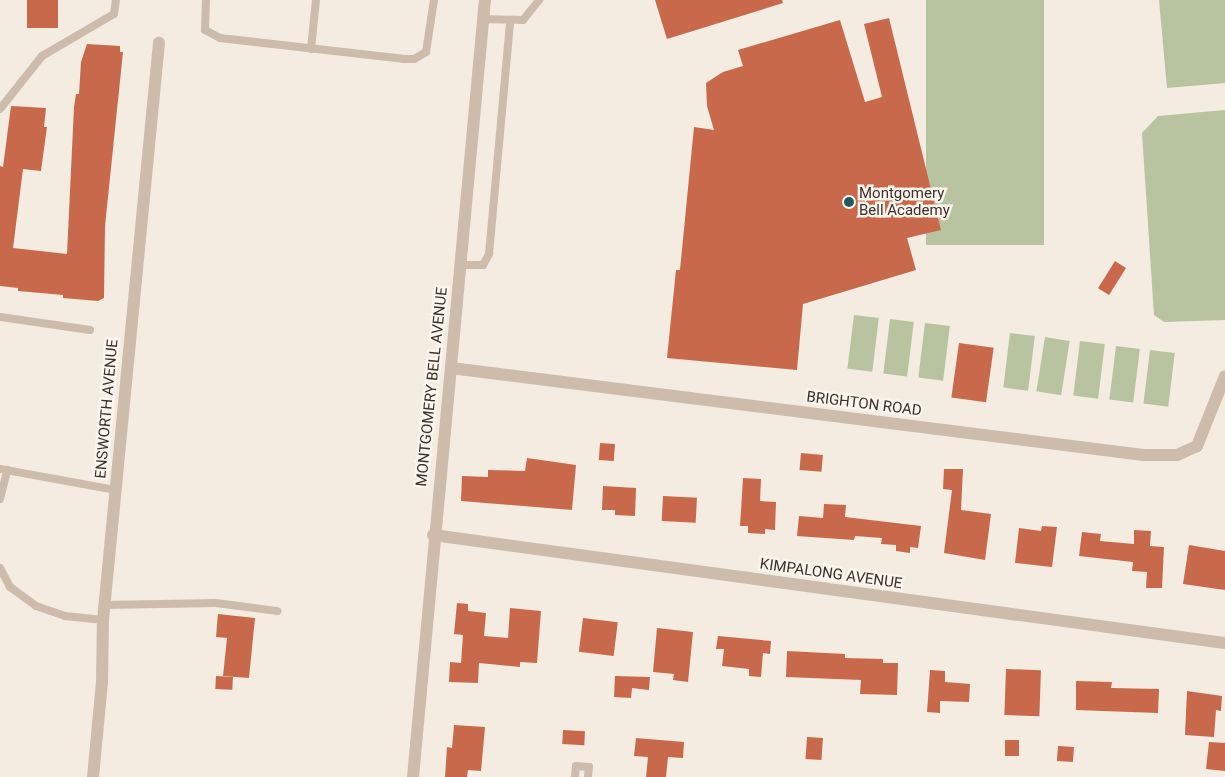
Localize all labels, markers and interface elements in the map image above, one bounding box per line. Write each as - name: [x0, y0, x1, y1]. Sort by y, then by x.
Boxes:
- place label: Montgomery Bell Academy: [859, 184, 950, 219]
- marker: Montgomery Bell Academy: [843, 196, 855, 208]
- street label: MONTGOMERY BELL AVENUE: [413, 286, 451, 488]
- street label: ENSWORTH AVENUE: [92, 338, 122, 480]
- street label: BRIGHTON ROAD: [805, 388, 923, 420]
- street label: KIMPALONG AVENUE: [759, 555, 903, 593]

